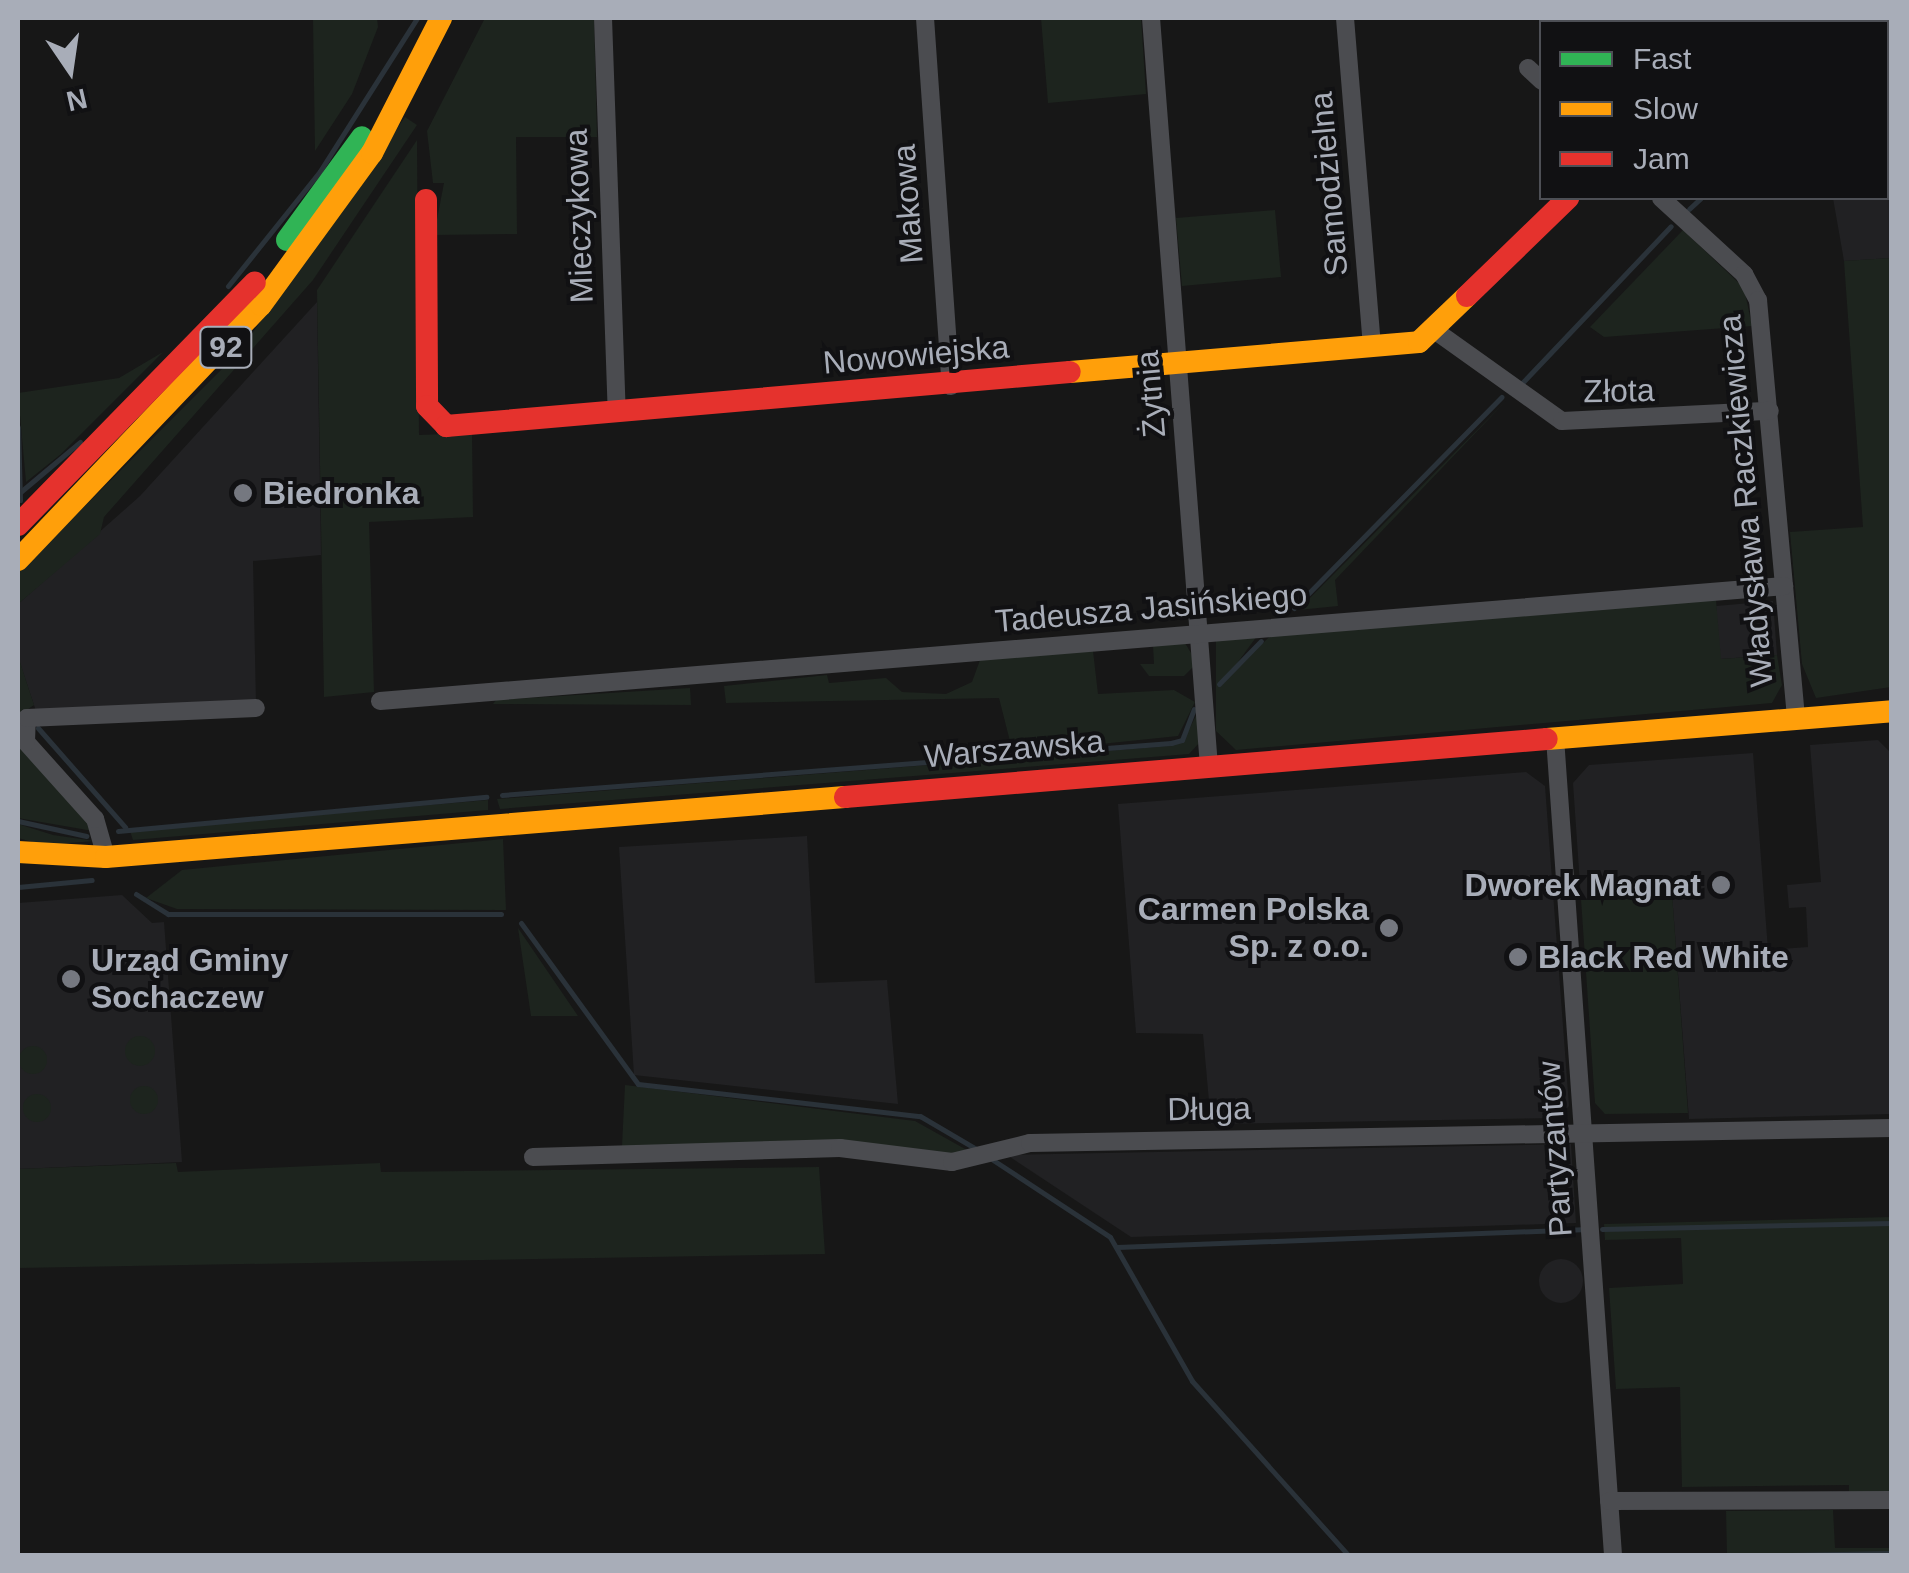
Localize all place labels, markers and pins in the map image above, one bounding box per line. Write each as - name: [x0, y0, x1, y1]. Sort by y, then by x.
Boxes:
- place label: Biedronka: [263, 474, 419, 512]
- marker: Biedronka: [232, 482, 254, 504]
- place label: Dworek Magnat: [1465, 866, 1701, 904]
- marker: Dworek Magnat: [1710, 874, 1732, 896]
- place label: Carmen Polska Sp. z o.o.: [1138, 891, 1369, 966]
- marker: Carmen Polska Sp. z o.o.: [1378, 917, 1400, 939]
- place label: Black Red White: [1538, 938, 1789, 976]
- place label: Urząd Gminy Sochaczew: [91, 942, 288, 1017]
- marker: Black Red White: [1507, 946, 1529, 968]
- marker: Urząd Gminy Sochaczew: [60, 968, 82, 990]

